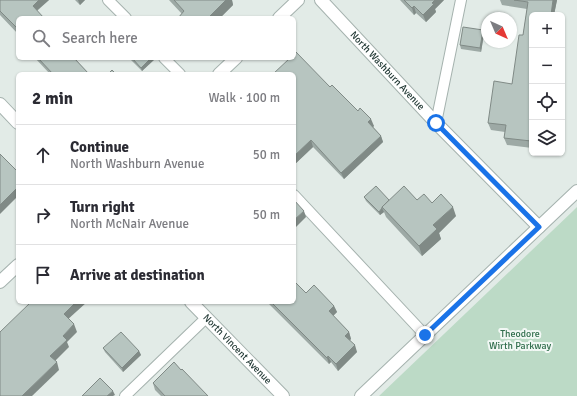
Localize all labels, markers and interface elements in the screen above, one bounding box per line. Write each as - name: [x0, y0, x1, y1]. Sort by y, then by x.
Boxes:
- north arrow: [481, 12, 517, 48]
- map controls: [529, 12, 565, 156]
- button: +: [529, 12, 565, 48]
- search box: [16, 16, 296, 60]
- icon: search: [30, 27, 52, 49]
- text: Search here: [62, 29, 138, 47]
- street label: North Washburn Avenue: [347, 29, 427, 113]
- button: −: [529, 48, 565, 84]
- button: locate: [529, 84, 565, 120]
- text: 2 min: [32, 88, 73, 109]
- text: Walk · 100 m: [209, 90, 280, 106]
- route start: [427, 114, 445, 132]
- button: layers: [529, 120, 565, 156]
- text: Continue: [70, 138, 129, 156]
- icon: ahead: [32, 144, 54, 166]
- text: 50 m: [253, 147, 280, 163]
- text: North Washburn Avenue: [70, 156, 204, 172]
- text: Turn right: [70, 198, 135, 216]
- icon: right: [32, 204, 54, 226]
- text: 50 m: [253, 207, 280, 223]
- text: North McNair Avenue: [70, 216, 189, 232]
- icon: arrive: [32, 264, 54, 286]
- text: Arrive at destination: [70, 266, 205, 284]
- street label: North Vincent Avenue: [200, 312, 274, 387]
- route end: [416, 326, 434, 344]
- park label: Theodore Wirth Parkway: [489, 328, 551, 352]

